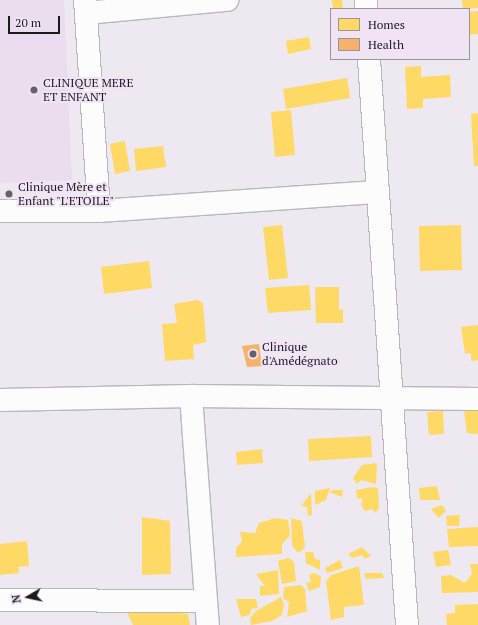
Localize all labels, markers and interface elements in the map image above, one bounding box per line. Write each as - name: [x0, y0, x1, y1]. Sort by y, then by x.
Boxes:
- scale bar: [10, 8, 62, 34]
- legend: [330, 8, 470, 60]
- text: 20 m: [15, 15, 41, 30]
- text: Homes: [368, 17, 405, 32]
- text: Health: [368, 37, 404, 52]
- place label: CLINIQUE MERE ET ENFANT: [43, 76, 133, 104]
- marker: CLINIQUE MERE ET ENFANT: [28, 84, 40, 96]
- place label: Clinique Mère et Enfant "L'ETOILE": [18, 180, 115, 208]
- marker: Clinique Mère et Enfant "L'ETOILE": [3, 188, 15, 200]
- place label: Clinique d'Amédégnato: [262, 340, 338, 368]
- marker: Clinique d'Amédégnato: [247, 348, 259, 360]
- north arrow: [8, 577, 48, 617]
- text: N: [9, 594, 24, 604]

